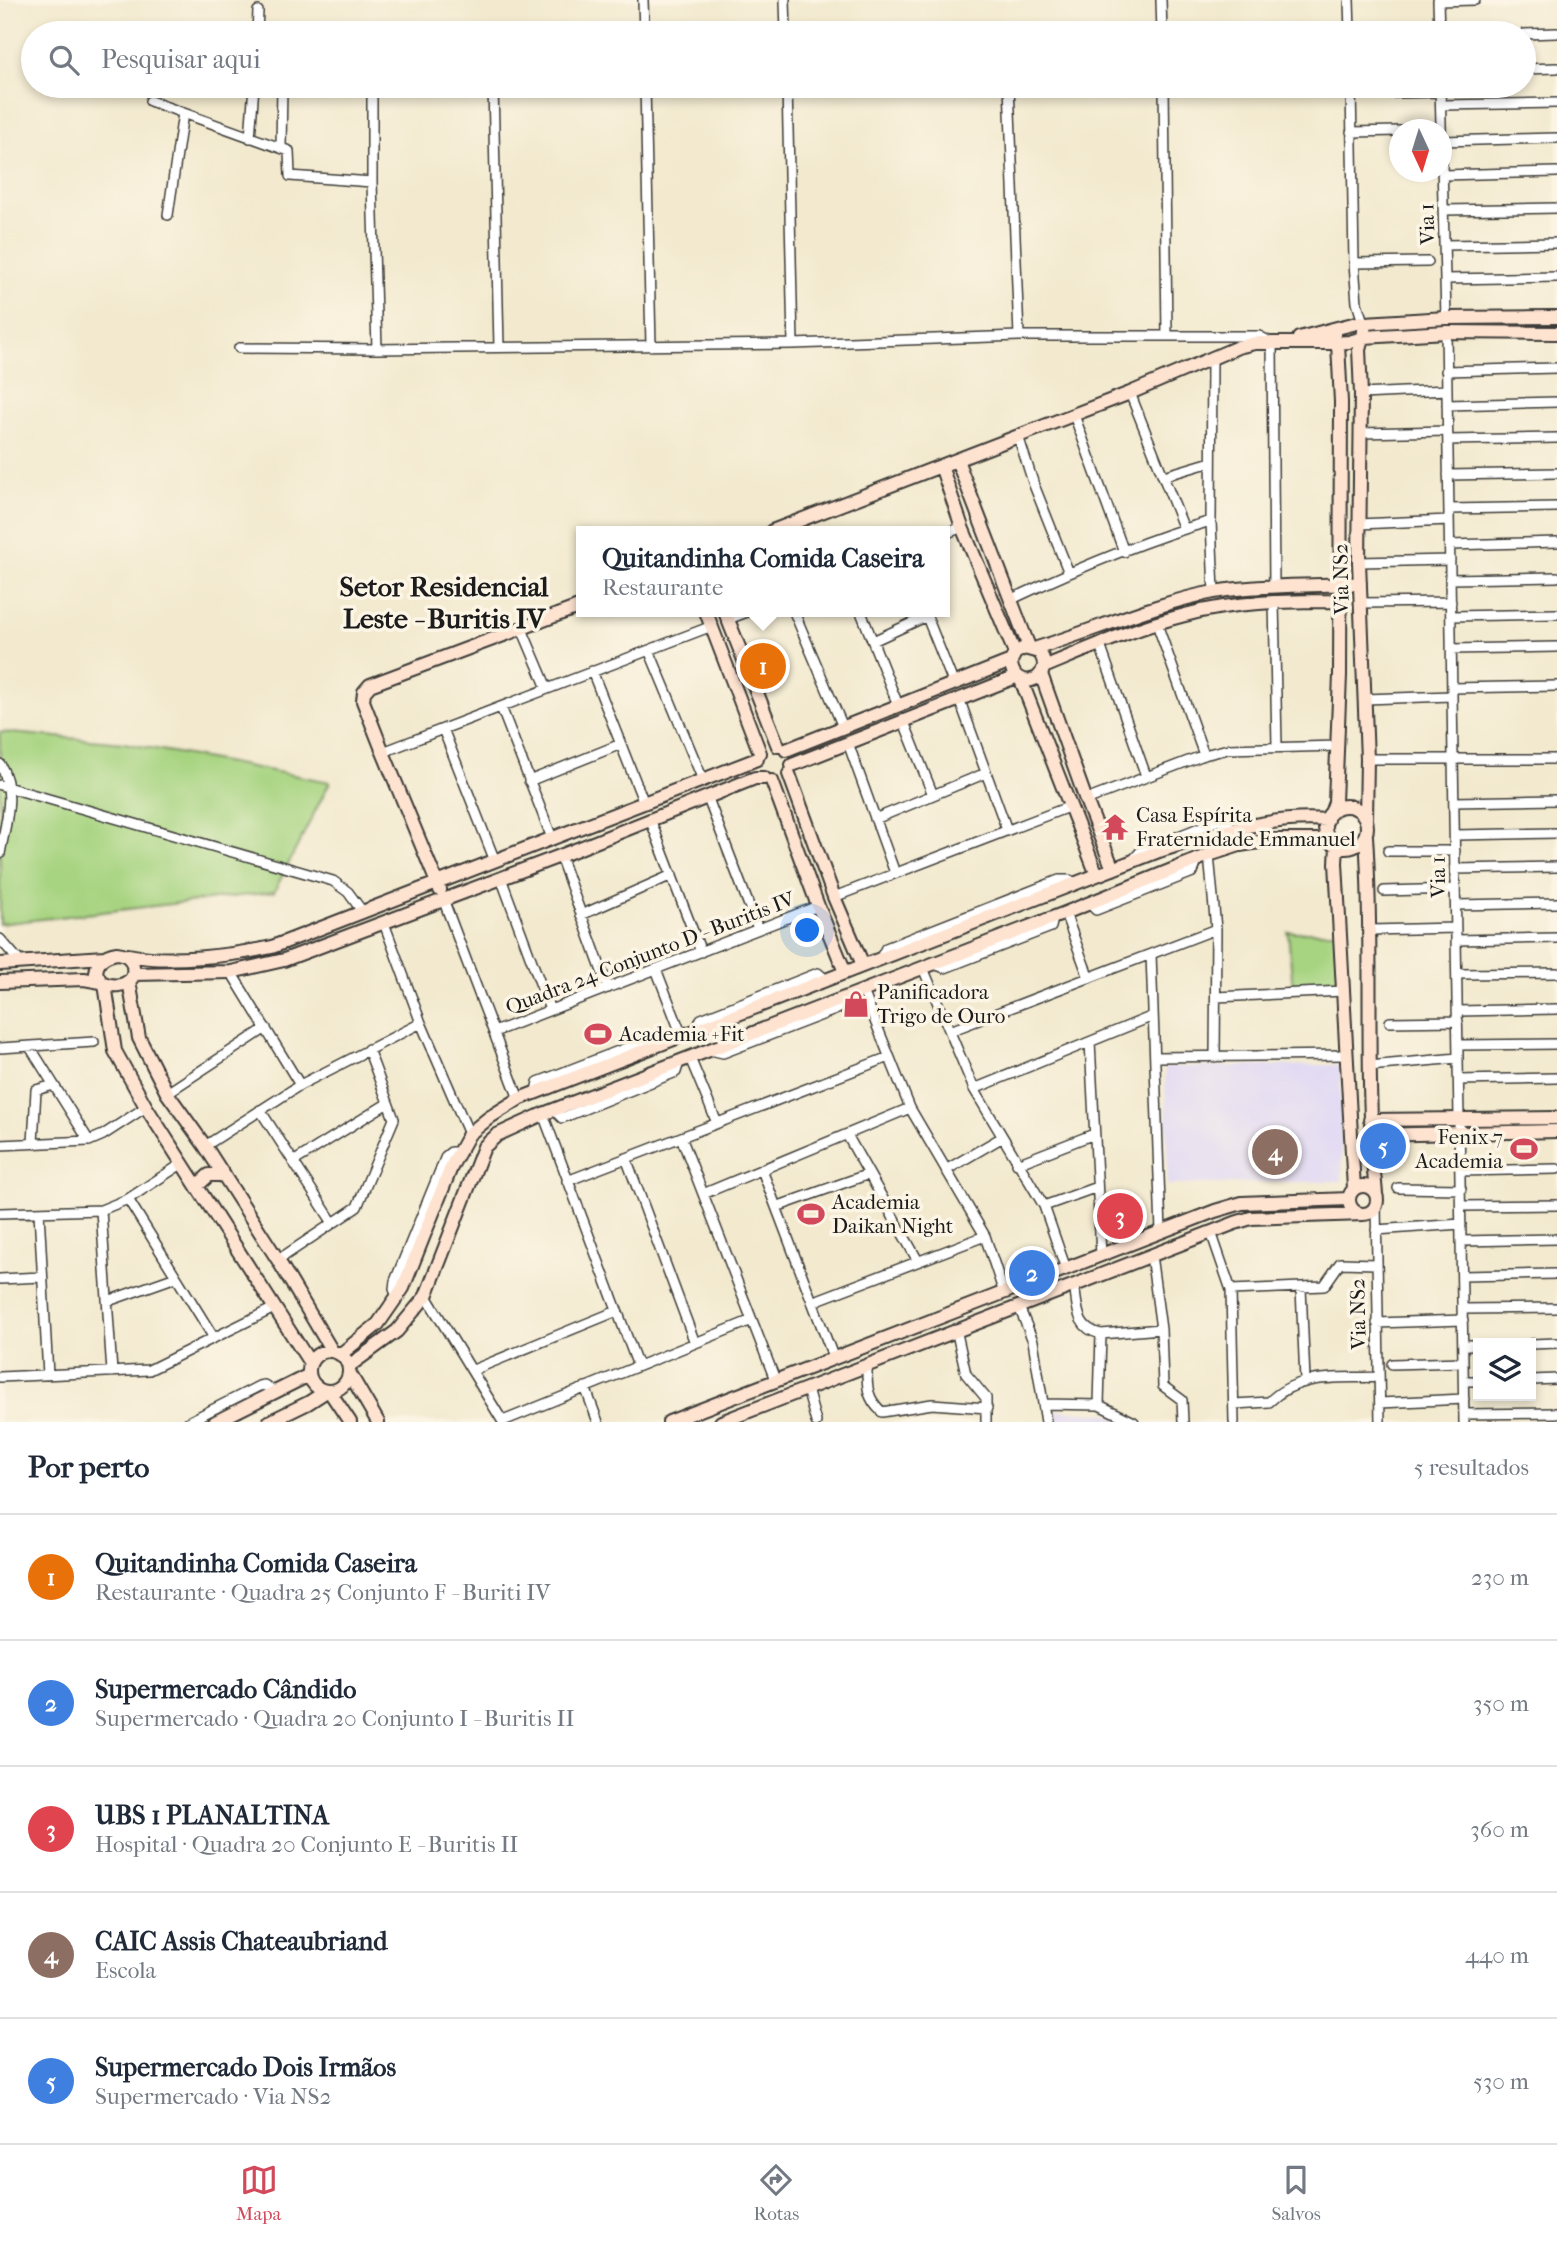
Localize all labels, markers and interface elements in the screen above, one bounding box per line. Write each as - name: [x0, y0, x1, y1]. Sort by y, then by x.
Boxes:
- search box: [21, 21, 1536, 98]
- icon: search: [45, 41, 83, 79]
- text: Pesquisar aqui: [101, 44, 261, 75]
- north arrow: [1389, 119, 1452, 182]
- street label: Via 1: [1414, 203, 1440, 246]
- popup: [576, 526, 950, 617]
- text: Quitandinha Comida Caseira: [602, 543, 924, 574]
- street label: Via NS2: [1328, 543, 1354, 616]
- district label: Setor Residencial Leste - Buritis IV: [340, 570, 549, 635]
- text: Restaurante: [602, 574, 723, 601]
- pin: 1: [740, 640, 786, 692]
- place label: Casa Espírita Fraternidade Emmanuel: [1136, 803, 1356, 851]
- temple icon: Casa Espírita Fraternidade Emmanuel: [1100, 812, 1130, 842]
- street label: Via 1: [1426, 856, 1450, 899]
- street label: Quadra 24 Conjunto D - Buritis IV: [502, 886, 799, 1019]
- your location: [790, 913, 824, 947]
- place label: Panificadora Trigo de Ouro: [877, 980, 1005, 1028]
- shop icon: Panificadora Trigo de Ouro: [841, 989, 871, 1019]
- sports icon: Academia +Fit: [583, 1019, 613, 1049]
- place label: Academia +Fit: [618, 1022, 745, 1046]
- pin: 5: [1360, 1120, 1406, 1172]
- place label: Fenix 7 Academia: [1414, 1125, 1503, 1173]
- pin: 4: [1252, 1126, 1298, 1178]
- sports icon: Fenix 7 Academia: [1509, 1134, 1539, 1164]
- place label: Academia Daikan Night: [831, 1190, 954, 1238]
- pin: 3: [1097, 1190, 1143, 1242]
- sports icon: Academia Daikan Night: [796, 1199, 826, 1229]
- pin: 2: [1009, 1247, 1055, 1299]
- street label: Via NS2: [1345, 1278, 1371, 1351]
- map controls: [1473, 1338, 1536, 1401]
- button: layers: [1473, 1338, 1536, 1401]
- text: Por perto: [28, 1450, 150, 1485]
- text: 5 resultados: [1414, 1454, 1529, 1481]
- text: Quitandinha Comida Caseira: [95, 1548, 417, 1579]
- text: 1: [47, 1564, 55, 1591]
- text: 230 m: [1471, 1564, 1529, 1591]
- text: Restaurante · Quadra 25 Conjunto F - Buriti IV: [95, 1579, 550, 1606]
- text: Supermercado Cândido: [95, 1674, 356, 1705]
- text: 2: [45, 1690, 57, 1717]
- text: 350 m: [1473, 1690, 1529, 1717]
- text: Supermercado · Quadra 20 Conjunto I - Buritis II: [95, 1705, 574, 1732]
- text: UBS 1 PLANALTINA: [95, 1800, 329, 1831]
- text: 3: [46, 1816, 56, 1843]
- text: 360 m: [1470, 1816, 1529, 1843]
- text: Hospital · Quadra 20 Conjunto E - Buritis II: [95, 1831, 518, 1858]
- text: CAIC Assis Chateaubriand: [95, 1926, 387, 1957]
- text: 4: [44, 1942, 58, 1969]
- text: 440 m: [1465, 1942, 1529, 1969]
- text: Escola: [95, 1957, 156, 1984]
- text: Supermercado Dois Irmãos: [95, 2052, 396, 2083]
- text: 5: [46, 2068, 56, 2095]
- text: 530 m: [1473, 2068, 1529, 2095]
- text: Supermercado · Via NS2: [95, 2083, 331, 2110]
- tab: Mapa: [236, 2161, 281, 2225]
- tab: Rotas: [754, 2161, 799, 2225]
- tab: Salvos: [1272, 2161, 1321, 2225]

